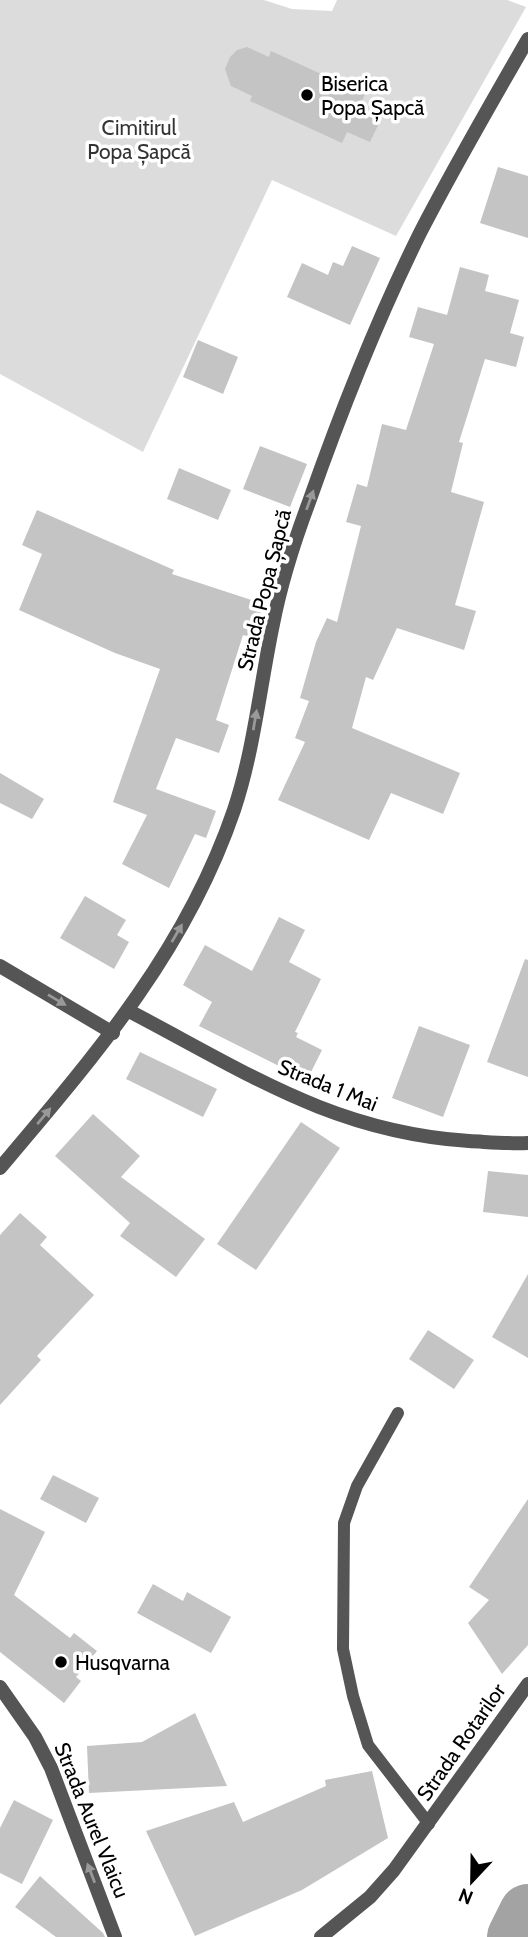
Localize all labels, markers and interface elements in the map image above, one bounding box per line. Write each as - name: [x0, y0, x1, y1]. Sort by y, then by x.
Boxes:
- place label: Biserica Popa Șapcă: [321, 71, 424, 122]
- marker: Biserica Popa Șapcă: [299, 87, 315, 103]
- park label: Cimitirul Popa Șapcă: [87, 115, 191, 166]
- one-way arrow: [305, 489, 316, 510]
- street label: Strada Popa Șapcă: [232, 507, 298, 674]
- one-way arrow: [250, 709, 261, 731]
- one-way arrow: [171, 923, 183, 942]
- one-way arrow: [47, 993, 66, 1006]
- street label: Strada 1 Mai: [275, 1054, 381, 1116]
- one-way arrow: [36, 1108, 51, 1125]
- place label: Husqvarna: [75, 1650, 170, 1675]
- marker: Husqvarna: [53, 1654, 69, 1670]
- street label: Strada Rotarilor: [411, 1678, 511, 1805]
- street label: Strada Aurel Vlaicu: [49, 1739, 135, 1901]
- north arrow: [437, 1846, 507, 1916]
- one-way arrow: [85, 1863, 96, 1884]
- text: N: [455, 1883, 476, 1909]

